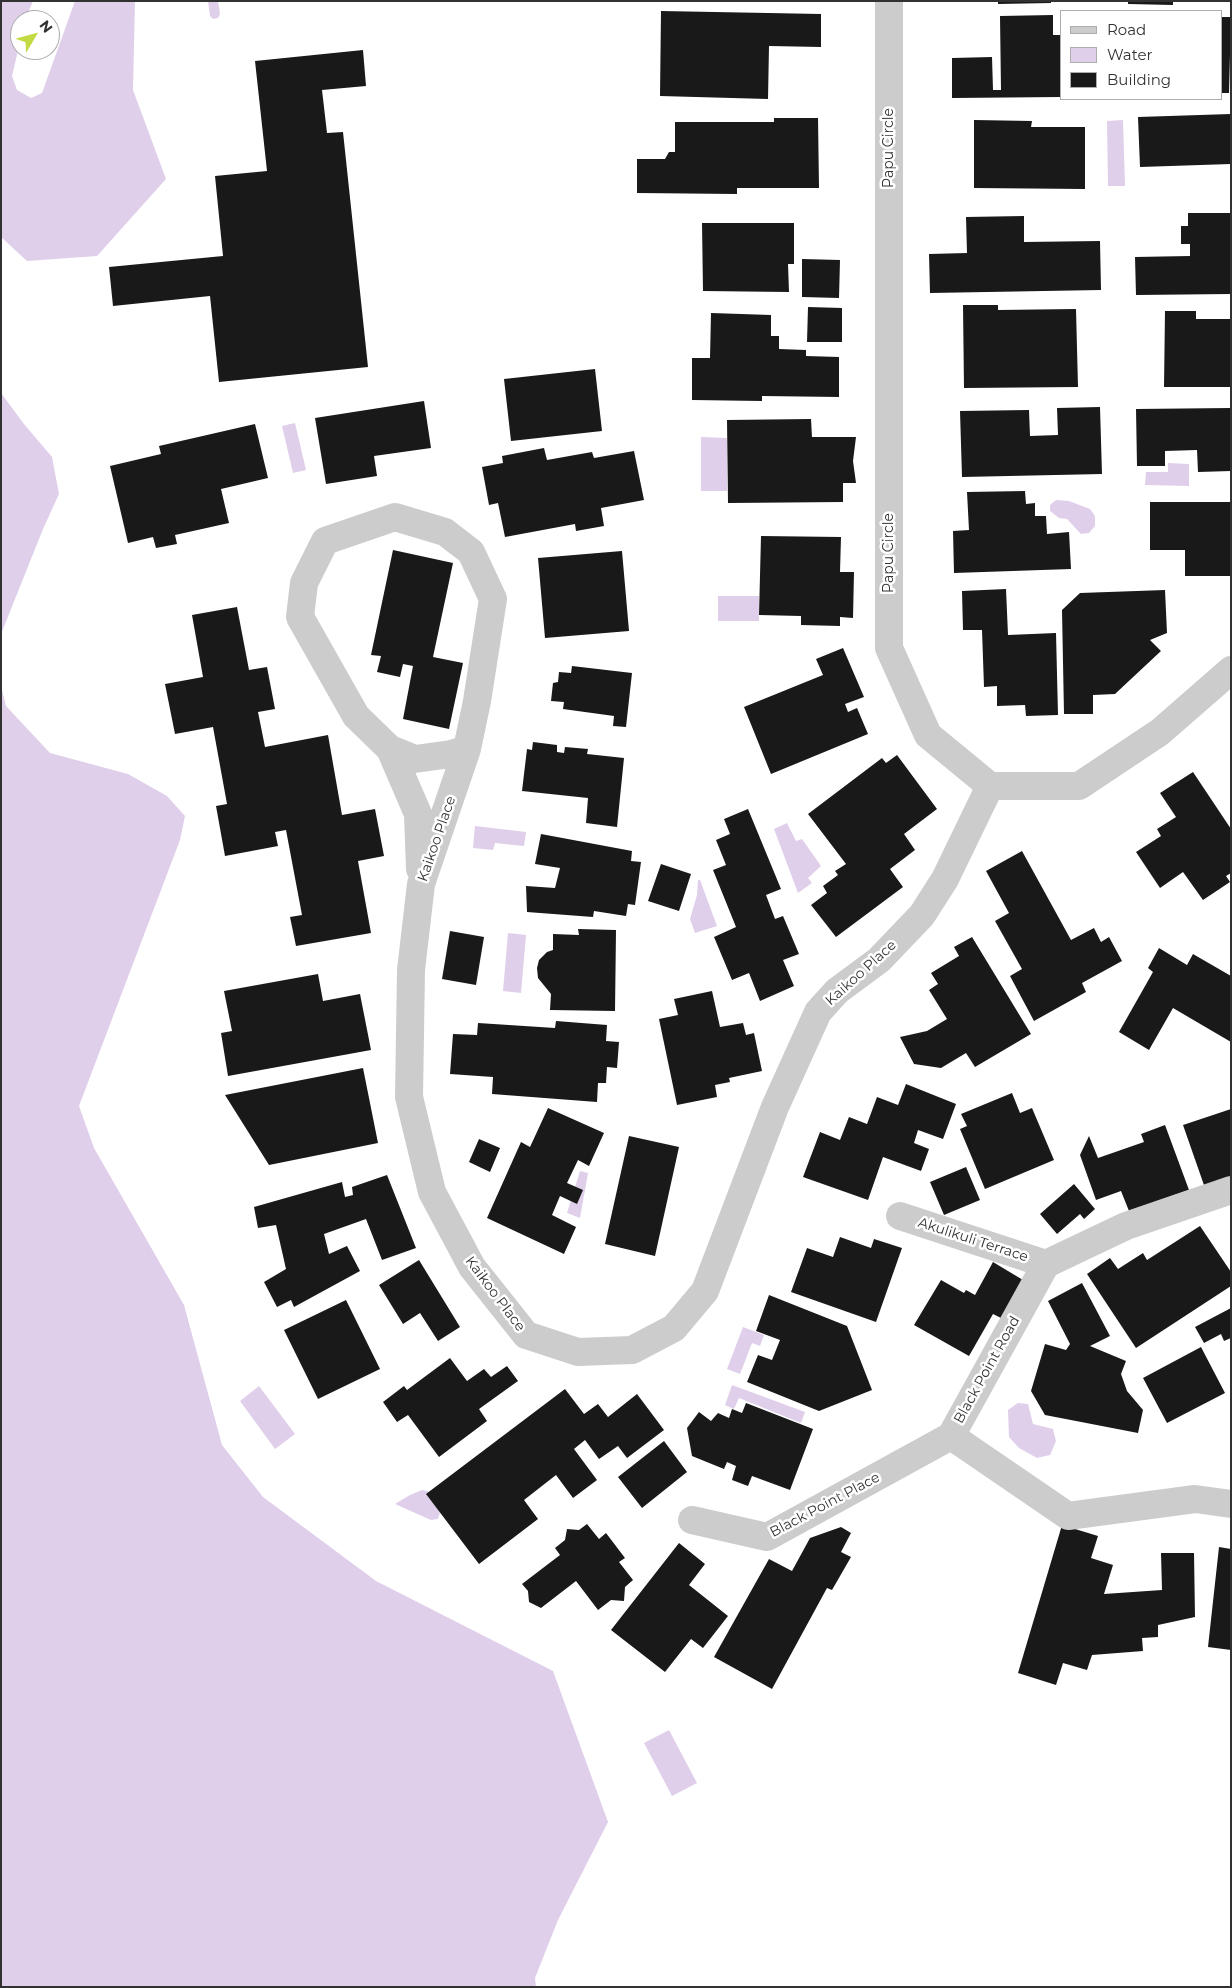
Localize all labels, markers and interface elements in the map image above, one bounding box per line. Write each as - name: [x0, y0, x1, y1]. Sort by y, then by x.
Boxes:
- north arrow: [10, 10, 60, 60]
- legend: [1060, 10, 1222, 100]
- text: N: [36, 17, 57, 37]
- text: Road: [1107, 20, 1146, 39]
- text: Water: [1107, 45, 1153, 64]
- text: Building: [1107, 70, 1171, 89]
- street label: Papu Circle: [881, 108, 897, 188]
- street label: Papu Circle: [881, 513, 897, 593]
- street label: Kaikoo Place: [415, 794, 459, 884]
- street label: Kaikoo Place: [822, 937, 900, 1009]
- street label: Akulikuli Terrace: [916, 1214, 1030, 1266]
- street label: Kaikoo Place: [461, 1253, 529, 1335]
- street label: Black Point Road: [951, 1313, 1023, 1427]
- street label: Black Point Place: [767, 1469, 883, 1541]

